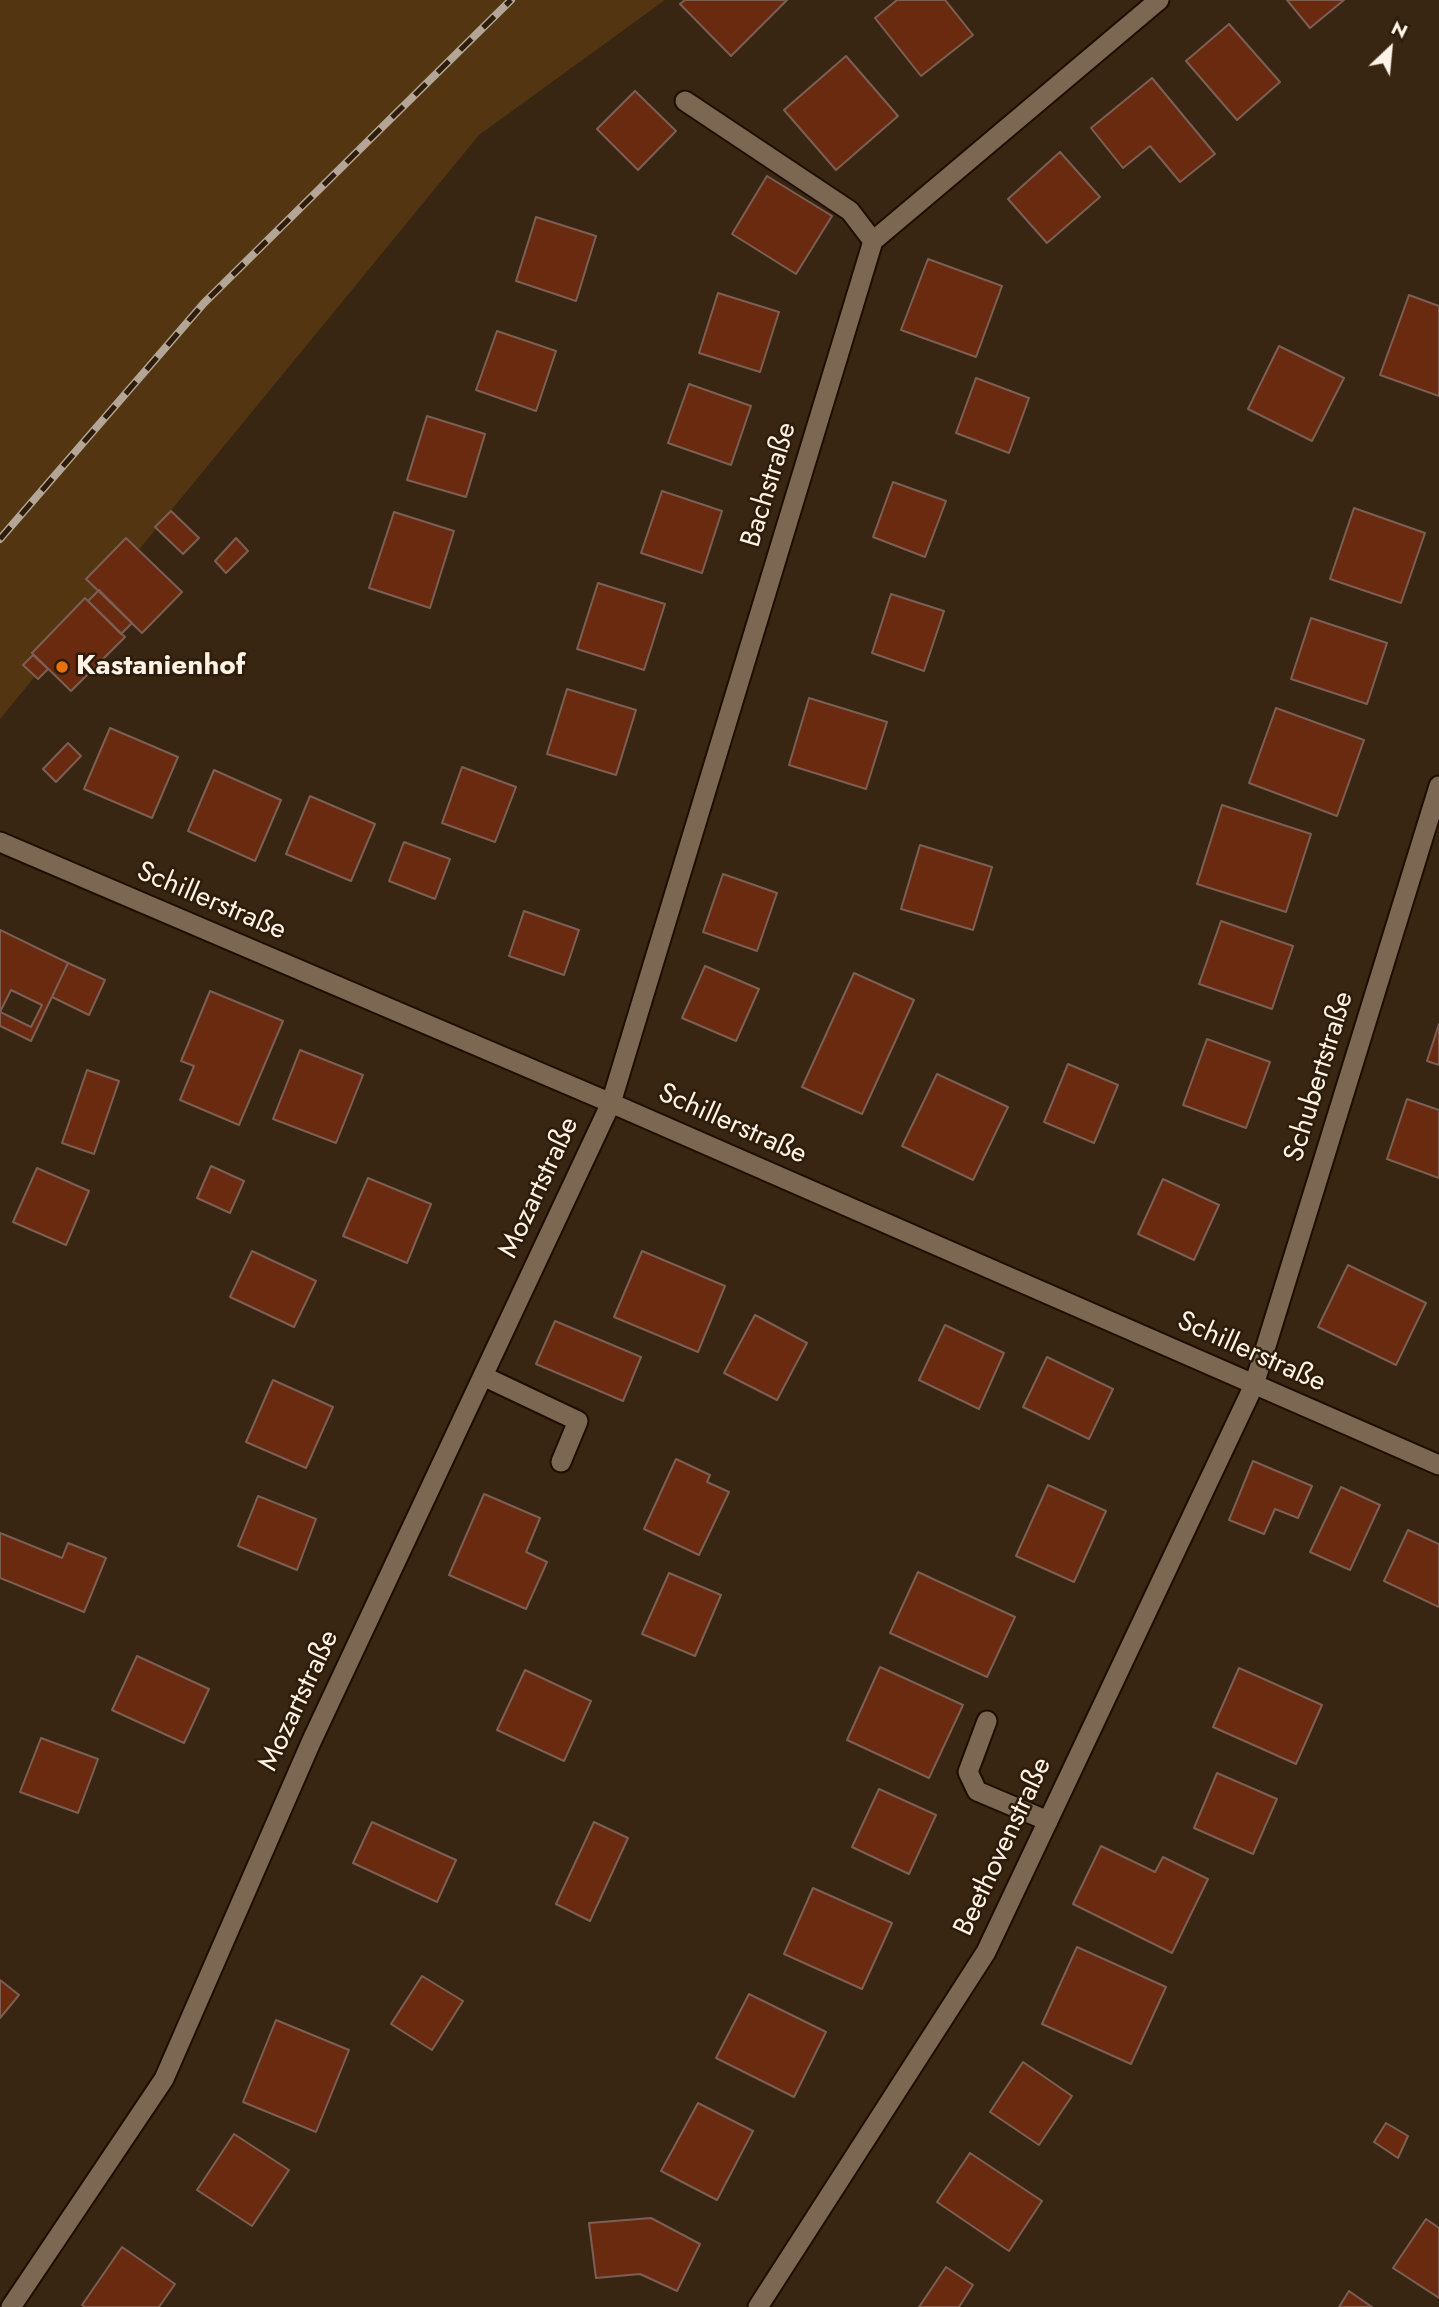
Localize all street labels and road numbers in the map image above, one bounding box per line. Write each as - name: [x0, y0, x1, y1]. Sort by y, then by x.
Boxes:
- street label: Bachstraße: [735, 419, 805, 551]
- street label: Schillerstraße: [131, 855, 291, 949]
- street label: Schubertstraße: [1278, 988, 1362, 1166]
- street label: Schillerstraße: [653, 1077, 811, 1173]
- street label: Mozartstraße: [493, 1112, 587, 1264]
- street label: Schillerstraße: [1172, 1305, 1330, 1401]
- street label: Mozartstraße: [253, 1625, 347, 1777]
- street label: Beethovenstraße: [948, 1752, 1060, 1942]

